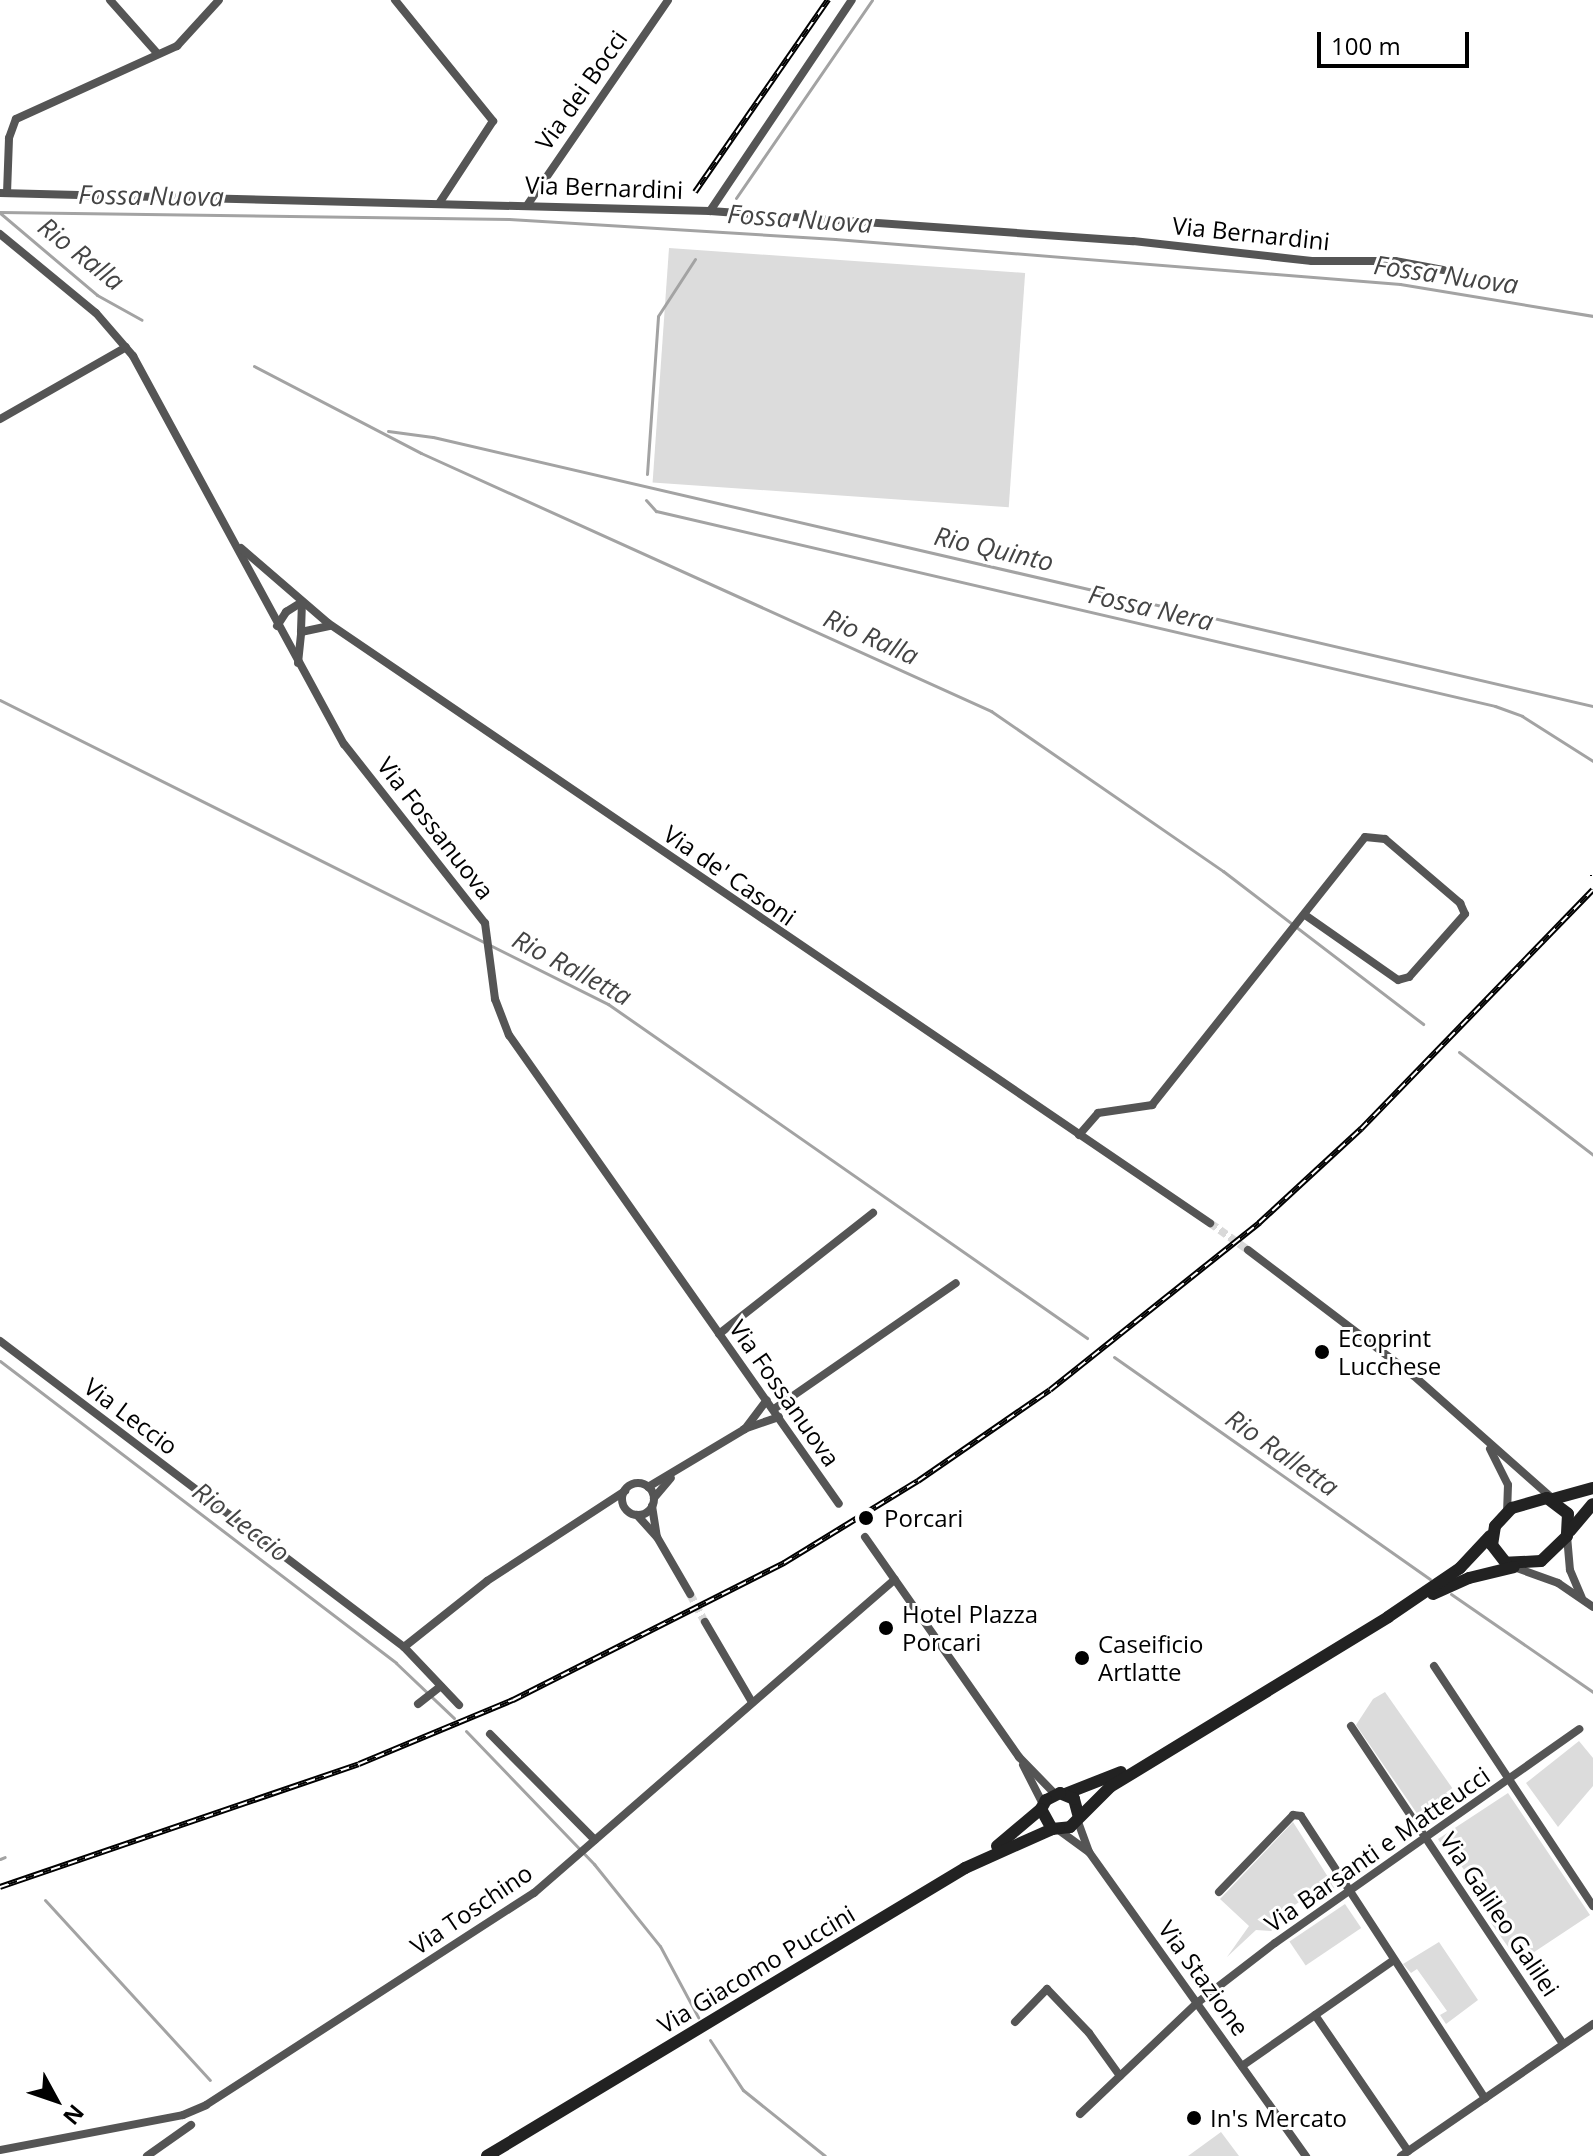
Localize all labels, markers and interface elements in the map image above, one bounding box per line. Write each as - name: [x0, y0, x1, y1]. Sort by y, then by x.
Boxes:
- scale bar: [1321, 16, 1473, 66]
- street label: Via dei Bocci: [529, 25, 633, 155]
- text: 100 m: [1331, 29, 1401, 62]
- street label: Via Bernardini: [524, 170, 684, 204]
- water label: Fossa Nuova: [78, 179, 224, 213]
- water label: Fossa Nuova: [726, 198, 874, 240]
- street label: Via Bernardini: [1171, 210, 1331, 256]
- water label: Rio Ralla: [32, 211, 130, 297]
- water label: Fossa Nuova: [1372, 249, 1520, 301]
- water label: Rio Quinto: [931, 520, 1057, 578]
- water label: Fossa Nera: [1086, 578, 1216, 638]
- water label: Rio Ralla: [819, 602, 923, 672]
- street label: Via Fossanuova: [372, 751, 500, 905]
- street label: Via de' Casoni: [658, 819, 802, 931]
- water label: Rio Ralletta: [507, 924, 637, 1012]
- street label: Via Fossanuova: [724, 1314, 846, 1472]
- place label: Ecoprint Lucchese: [1338, 1324, 1441, 1380]
- marker: Ecoprint Lucchese: [1313, 1343, 1331, 1361]
- street label: Via Leccio: [79, 1372, 183, 1460]
- water label: Rio Ralletta: [1220, 1403, 1344, 1503]
- water label: Rio Leccio: [186, 1476, 296, 1568]
- place label: Porcari: [884, 1504, 963, 1532]
- marker: Porcari: [855, 1507, 877, 1529]
- place label: Hotel Plazza Porcari: [902, 1600, 1038, 1656]
- marker: Hotel Plazza Porcari: [877, 1619, 895, 1637]
- place label: Caseificio Artlatte: [1098, 1630, 1204, 1686]
- marker: Caseificio Artlatte: [1073, 1649, 1091, 1667]
- street label: Via Barsanti e Matteucci: [1259, 1760, 1495, 1938]
- street label: Via Galileo Galilei: [1435, 1827, 1565, 2001]
- street label: Via Toschino: [405, 1858, 537, 1960]
- street label: Via Giacomo Puccini: [652, 1899, 860, 2039]
- street label: Via Stazione: [1153, 1915, 1255, 2041]
- north arrow: [16, 2060, 96, 2140]
- text: N: [57, 2099, 92, 2132]
- place label: In's Mercato: [1210, 2104, 1347, 2132]
- marker: In's Mercato: [1185, 2109, 1203, 2127]

